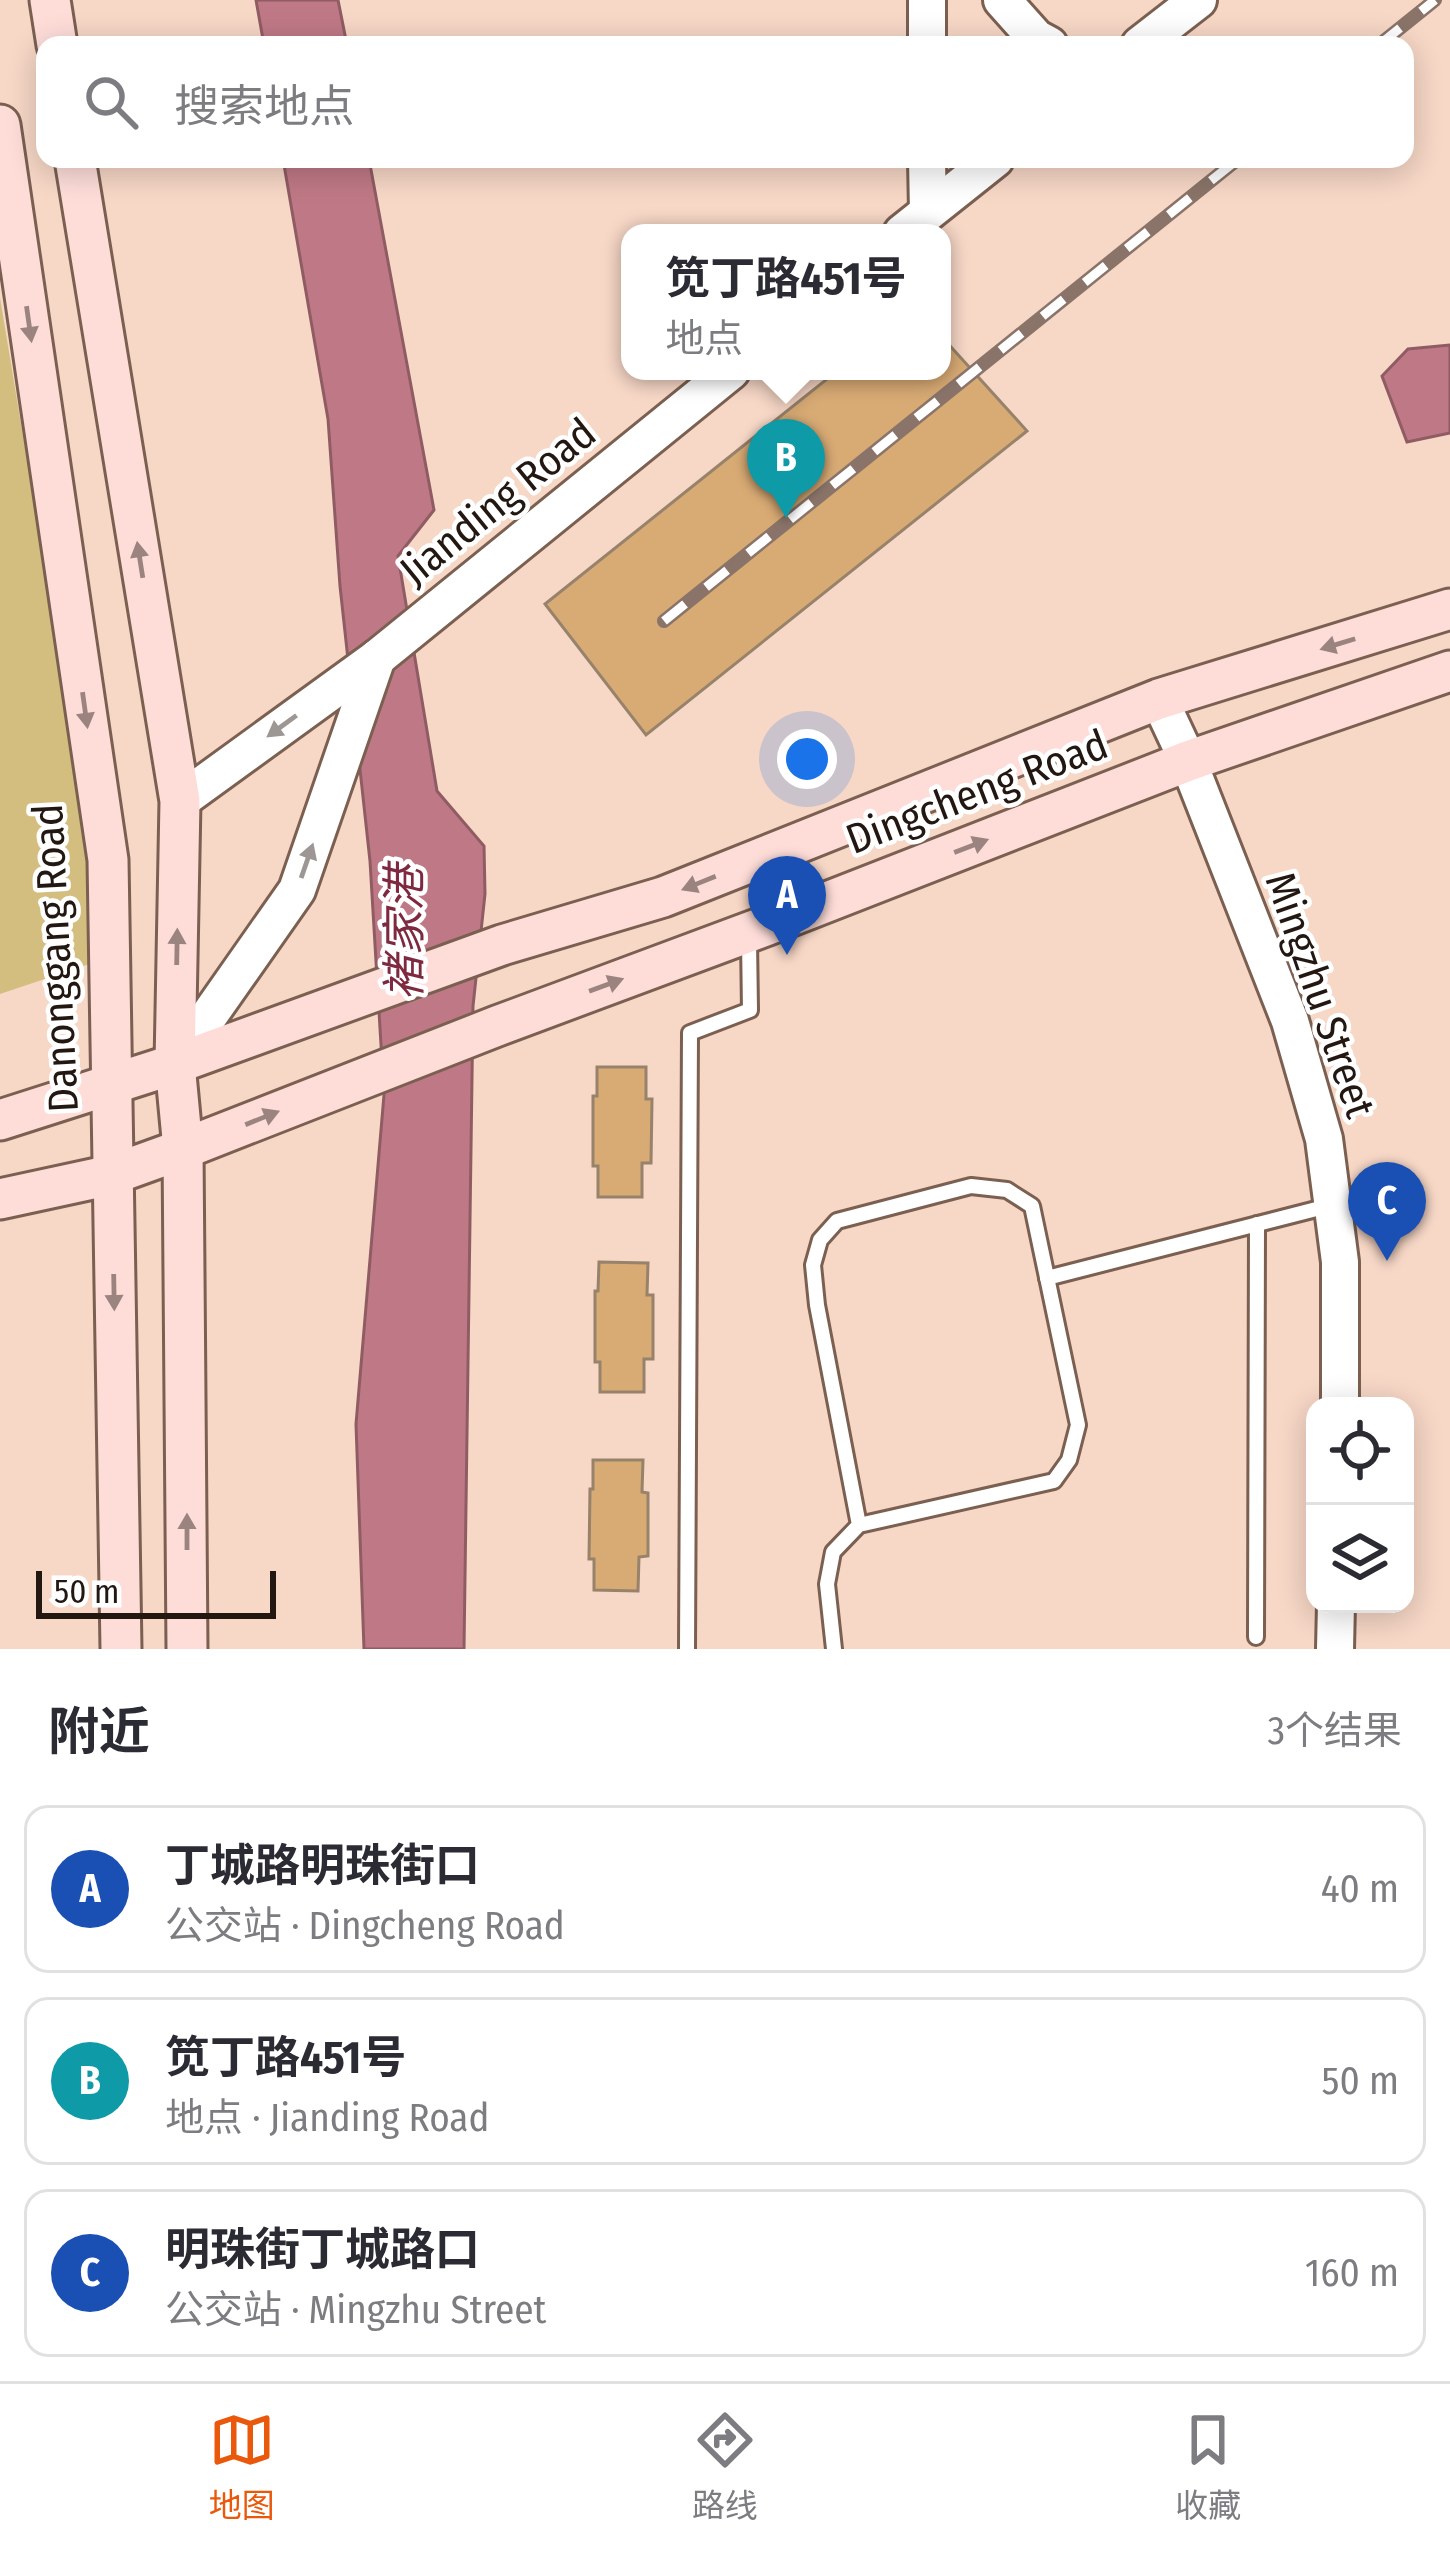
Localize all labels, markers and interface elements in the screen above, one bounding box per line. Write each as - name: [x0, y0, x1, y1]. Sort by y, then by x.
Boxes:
- search box: [36, 36, 1414, 168]
- icon: search: [78, 69, 144, 135]
- text: 搜索地点: [174, 80, 354, 134]
- popup: [621, 224, 951, 380]
- text: 笕丁路451号: [665, 252, 907, 306]
- one-way arrow: [20, 306, 39, 344]
- text: 地点: [665, 316, 743, 362]
- street label: Jianding Road: [390, 408, 606, 596]
- pin: B: [747, 419, 825, 518]
- one-way arrow: [131, 540, 149, 578]
- one-way arrow: [1319, 635, 1356, 654]
- one-way arrow: [76, 692, 95, 729]
- one-way arrow: [266, 714, 298, 738]
- street label: Dingcheng Road: [839, 719, 1115, 865]
- your location: [777, 729, 837, 789]
- street label: Danonggang Road: [23, 802, 89, 1114]
- one-way arrow: [953, 836, 989, 855]
- one-way arrow: [299, 842, 317, 878]
- pin: A: [748, 856, 826, 955]
- water label: 褚家港: [378, 860, 432, 1001]
- street label: Mingzhu Street: [1255, 866, 1385, 1124]
- one-way arrow: [680, 874, 716, 893]
- one-way arrow: [167, 927, 187, 965]
- one-way arrow: [589, 975, 625, 994]
- one-way arrow: [244, 1108, 280, 1127]
- pin: C: [1348, 1162, 1426, 1261]
- one-way arrow: [104, 1274, 124, 1312]
- map controls: [1306, 1397, 1414, 1613]
- button: locate: [1306, 1397, 1414, 1505]
- button: layers: [1306, 1505, 1414, 1613]
- one-way arrow: [177, 1512, 196, 1550]
- scale bar: [36, 1565, 276, 1618]
- text: 50 m: [54, 1572, 119, 1612]
- text: 附近: [48, 1701, 150, 1763]
- text: 3个结果: [1267, 1708, 1402, 1754]
- text: 丁城路明珠街口: [165, 1839, 480, 1893]
- text: A: [79, 1866, 101, 1912]
- text: 40 m: [1321, 1866, 1399, 1912]
- text: 公交站 · Dingcheng Road: [165, 1903, 565, 1949]
- text: 笕丁路451号: [165, 2031, 406, 2085]
- text: B: [79, 2058, 101, 2104]
- text: 50 m: [1322, 2058, 1399, 2104]
- text: 地点 · Jianding Road: [165, 2095, 489, 2141]
- text: 明珠街丁城路口: [165, 2223, 480, 2277]
- text: C: [80, 2250, 100, 2296]
- text: 160 m: [1305, 2250, 1399, 2296]
- text: 公交站 · Mingzhu Street: [165, 2287, 546, 2333]
- tab: 地图: [209, 2407, 275, 2527]
- tab: 路线: [692, 2407, 758, 2527]
- tab: 收藏: [1175, 2407, 1241, 2527]

